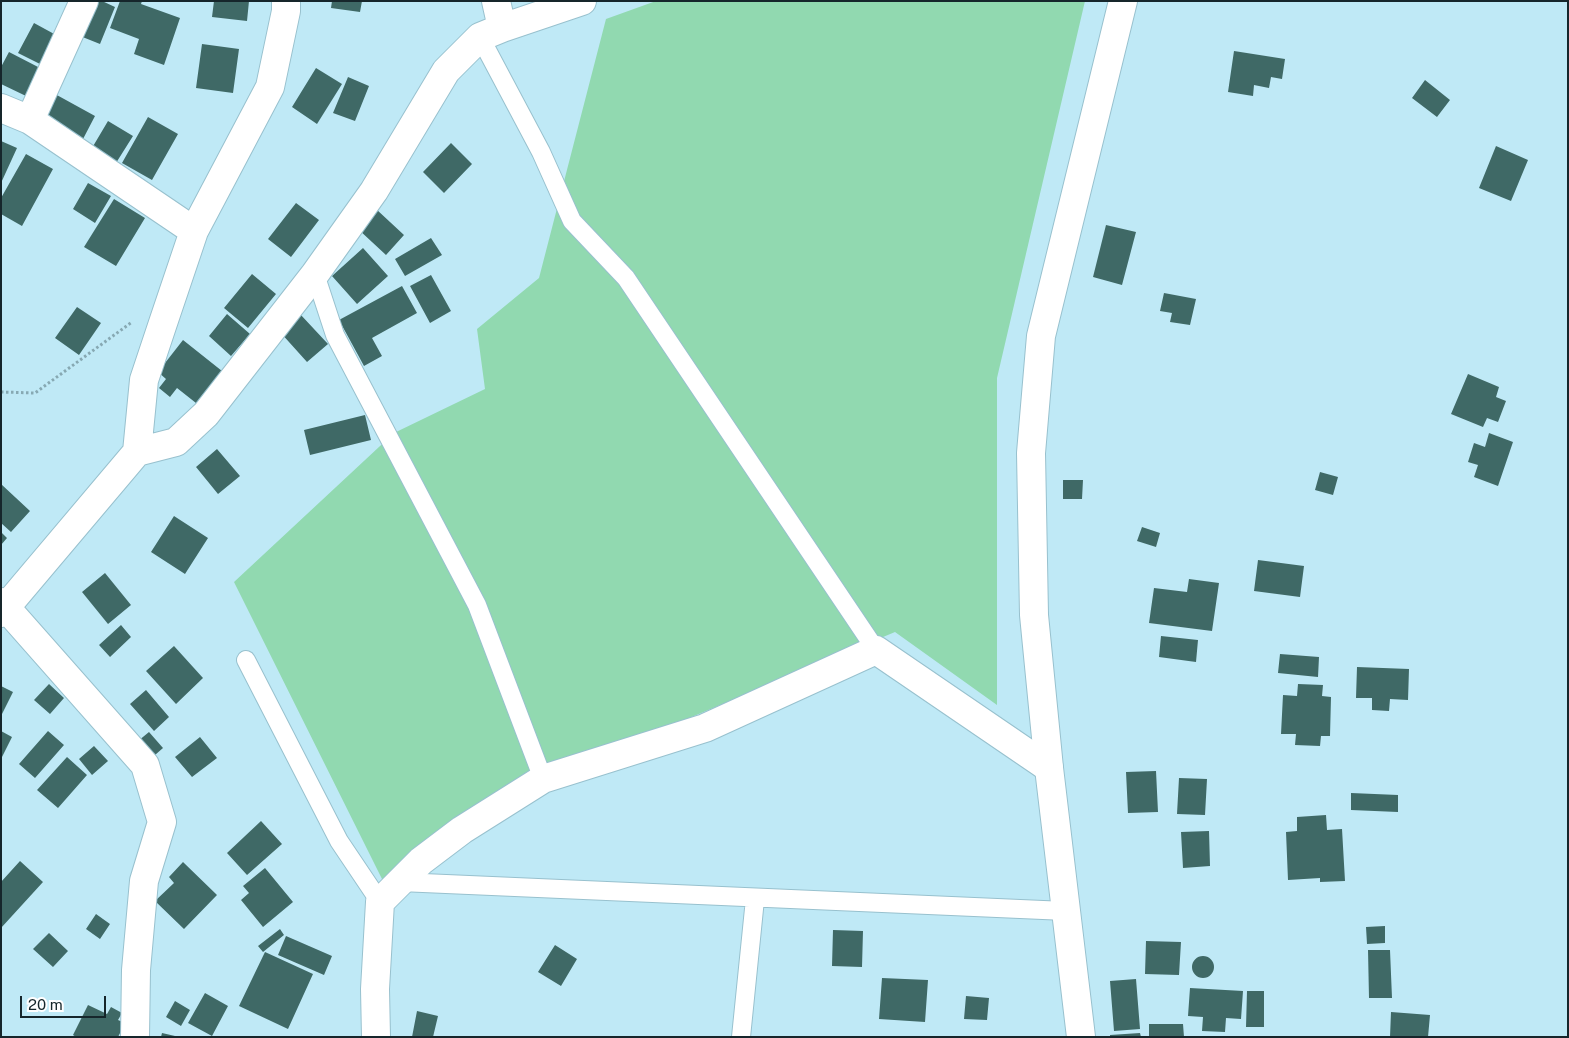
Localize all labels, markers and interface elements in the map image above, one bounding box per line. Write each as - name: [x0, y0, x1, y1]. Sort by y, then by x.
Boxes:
- scale bar: [22, 986, 109, 1018]
- text: 20 m: [28, 996, 63, 1013]

